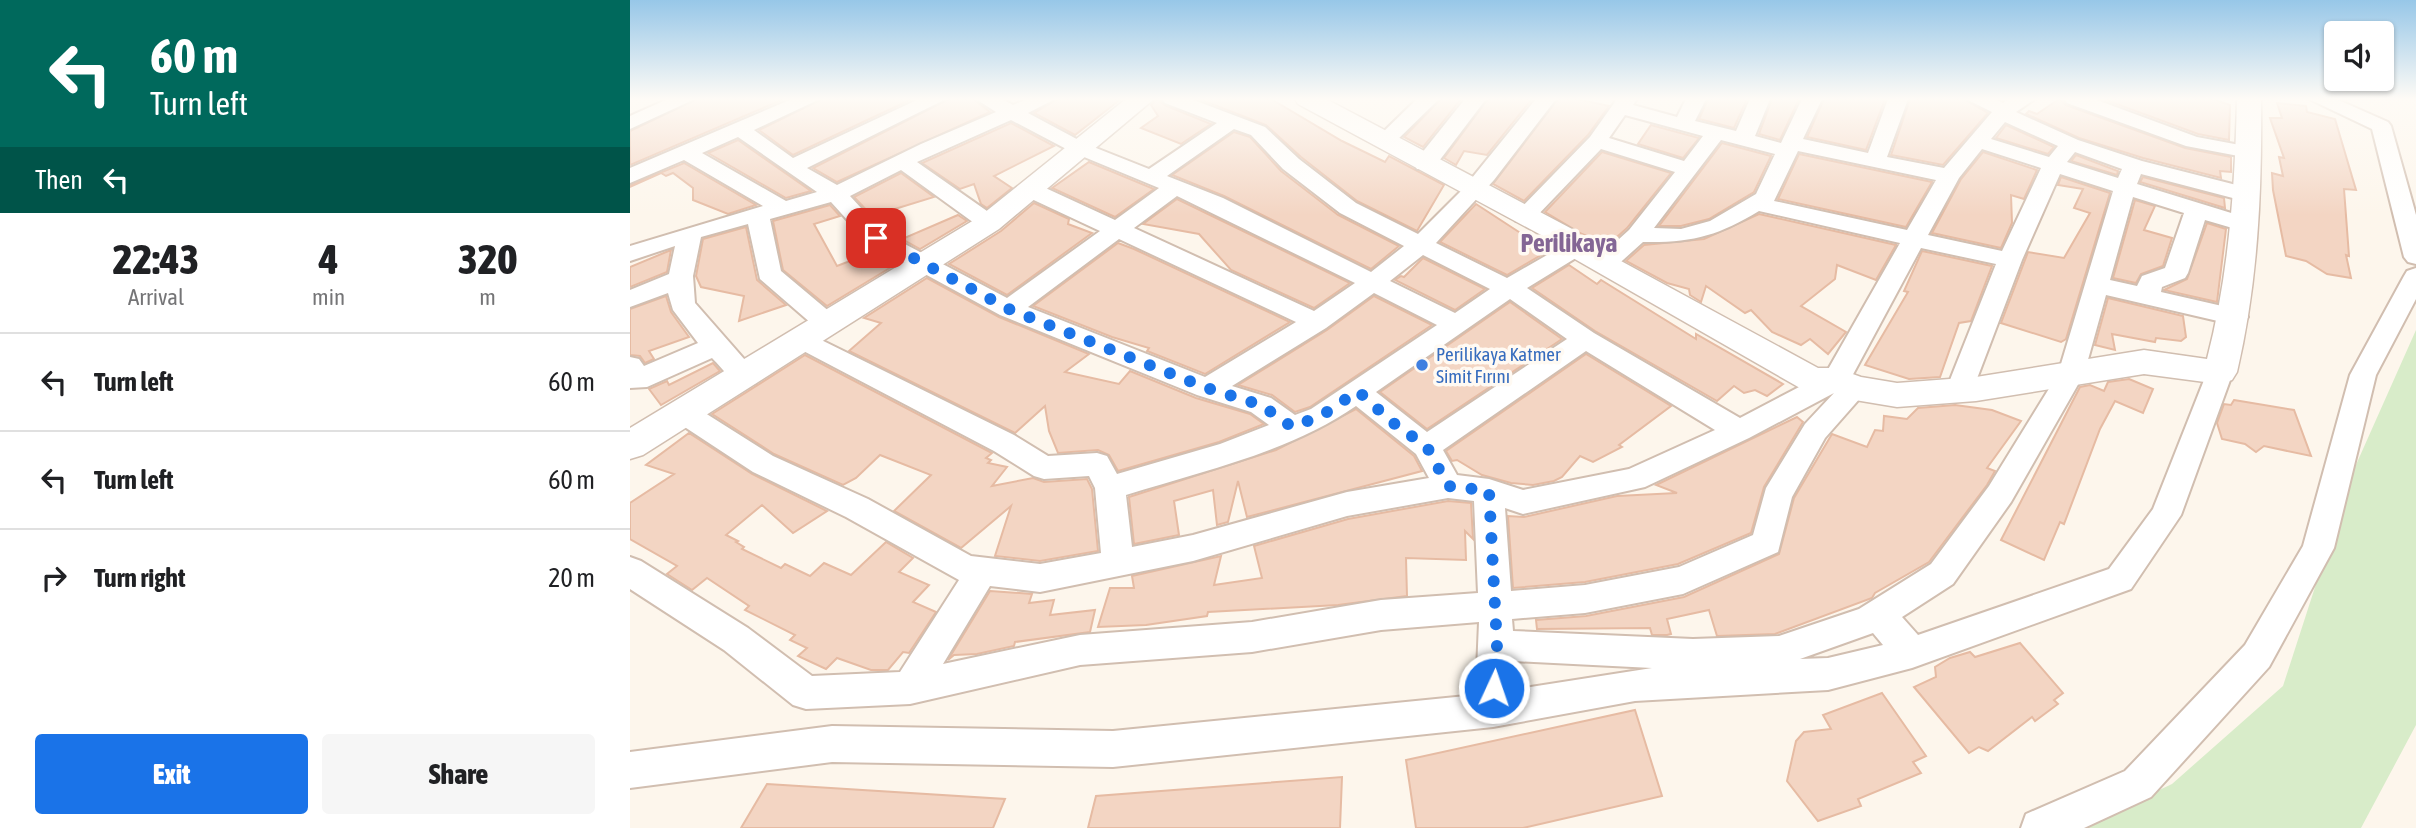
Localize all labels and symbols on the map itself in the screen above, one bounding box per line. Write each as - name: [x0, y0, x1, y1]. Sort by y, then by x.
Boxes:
- pin: [846, 208, 906, 268]
- district label: Perilikaya: [1521, 228, 1617, 258]
- place label: Perilikaya Katmer Simit Fırını: [1436, 343, 1561, 387]
- marker: Perilikaya Katmer Simit Fırını: [1414, 357, 1430, 373]
- position arrow: [1457, 651, 1531, 725]

